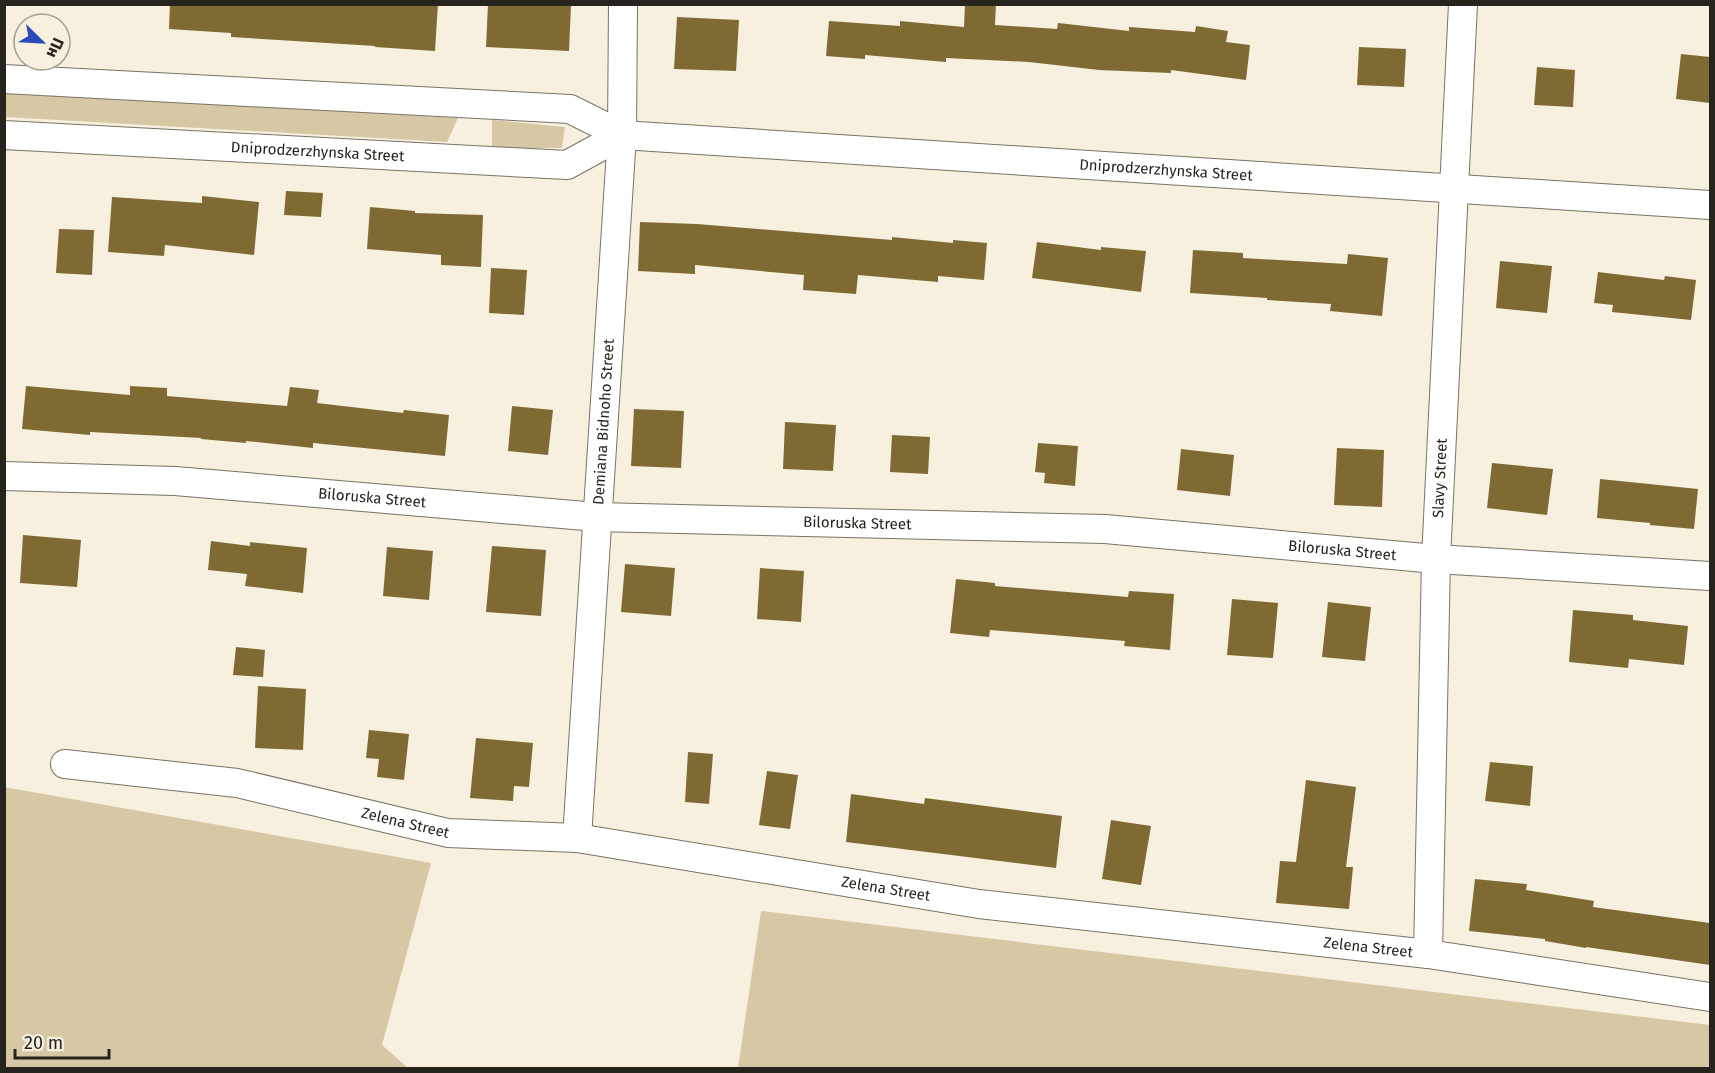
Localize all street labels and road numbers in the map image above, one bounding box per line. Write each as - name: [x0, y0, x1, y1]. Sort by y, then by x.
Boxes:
- street label: Dniprodzerzhynska Street: [230, 138, 405, 165]
- street label: Dniprodzerzhynska Street: [1079, 155, 1254, 185]
- street label: Demiana Bidnoho Street: [589, 338, 618, 505]
- street label: Slavy Street: [1429, 437, 1451, 519]
- street label: Biloruska Street: [317, 484, 428, 511]
- street label: Biloruska Street: [803, 513, 912, 533]
- street label: Biloruska Street: [1288, 537, 1398, 564]
- street label: Zelena Street: [359, 804, 452, 842]
- street label: Zelena Street: [840, 873, 932, 905]
- street label: Zelena Street: [1323, 933, 1414, 961]

